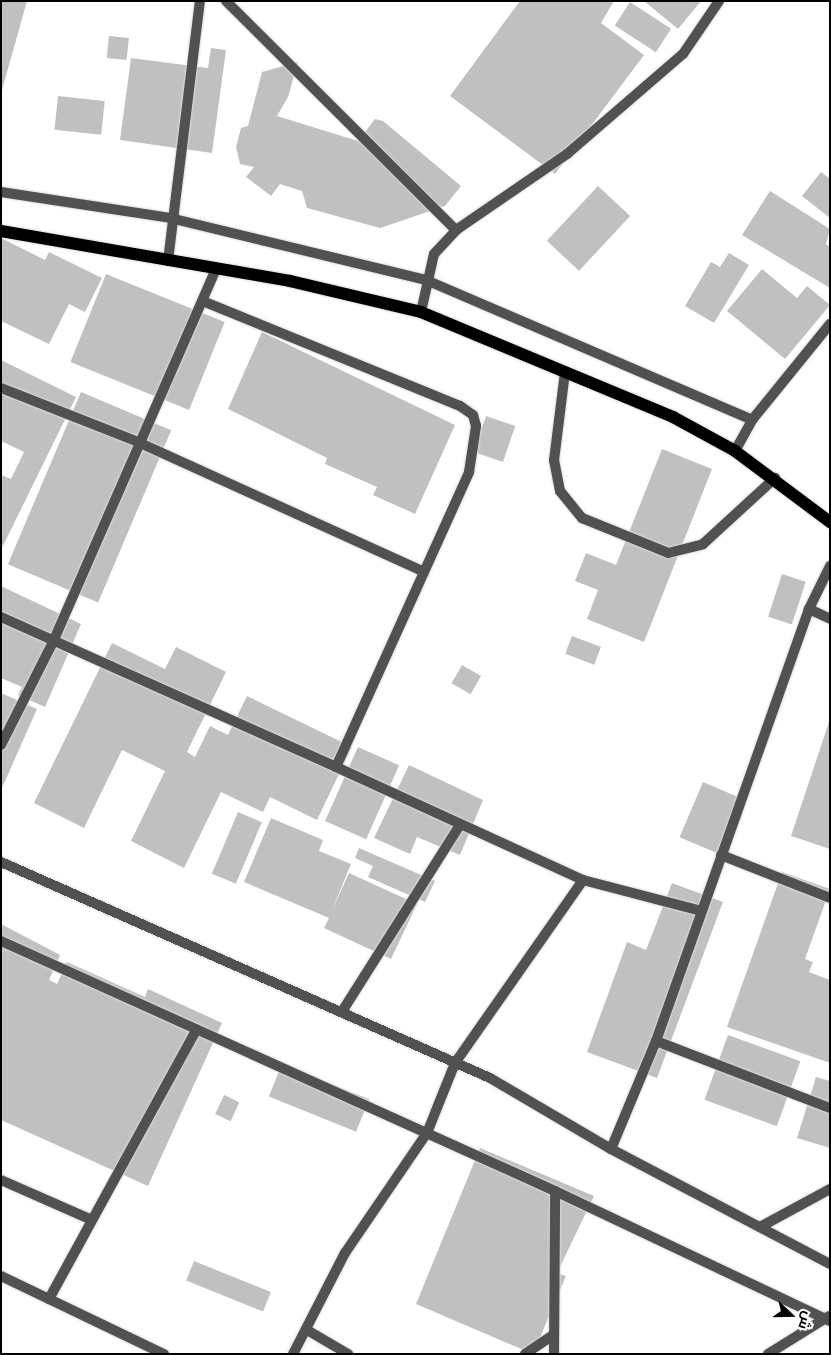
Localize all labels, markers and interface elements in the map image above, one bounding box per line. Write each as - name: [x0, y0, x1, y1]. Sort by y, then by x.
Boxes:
- north arrow: [766, 1290, 816, 1340]
- text: ش: [793, 1309, 818, 1332]

